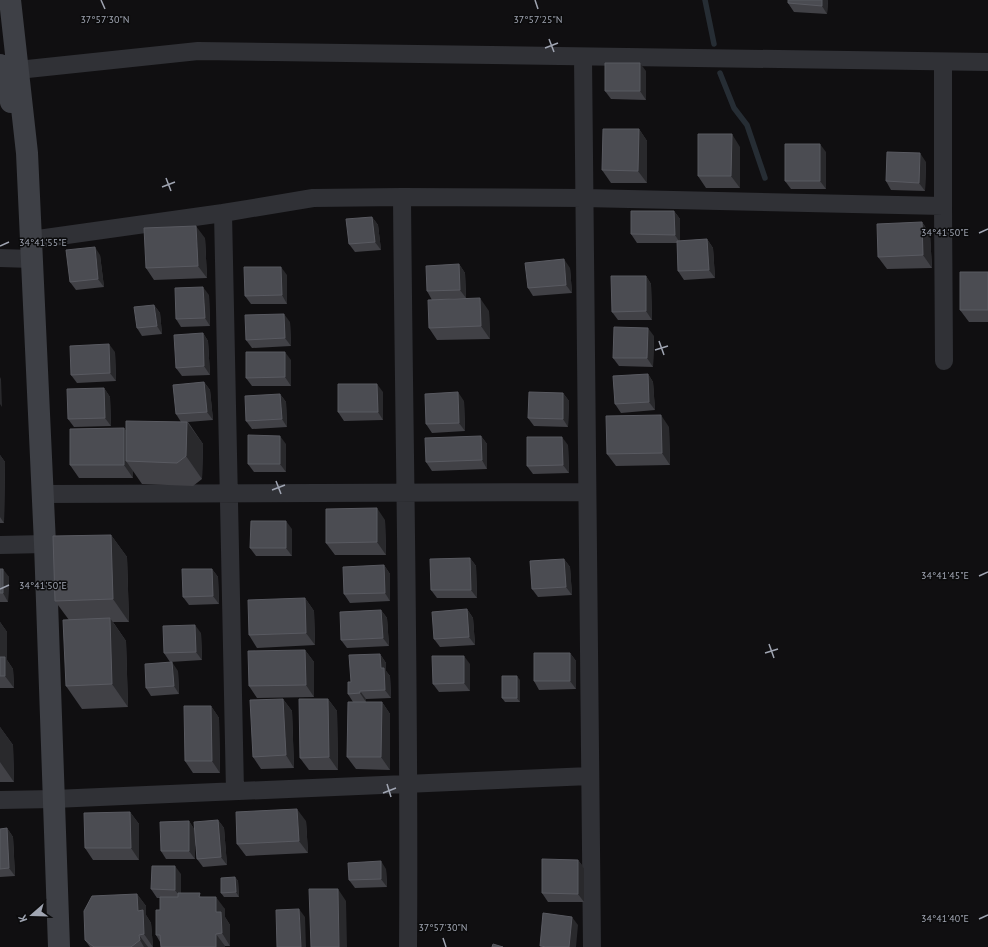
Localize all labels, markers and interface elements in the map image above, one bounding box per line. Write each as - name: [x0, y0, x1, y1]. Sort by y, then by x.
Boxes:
- text: 37°57'30"N: [80, 13, 130, 26]
- text: 37°57'25"N: [513, 13, 563, 26]
- text: 34°41'50"E: [921, 226, 969, 239]
- text: 34°41'55"E: [19, 236, 67, 249]
- text: 34°41'45"E: [921, 569, 969, 582]
- text: 34°41'50"E: [19, 579, 67, 592]
- north arrow: [12, 895, 52, 935]
- text: 34°41'40"E: [921, 912, 969, 925]
- text: K: [15, 913, 30, 924]
- text: 37°57'30"N: [418, 921, 468, 934]

